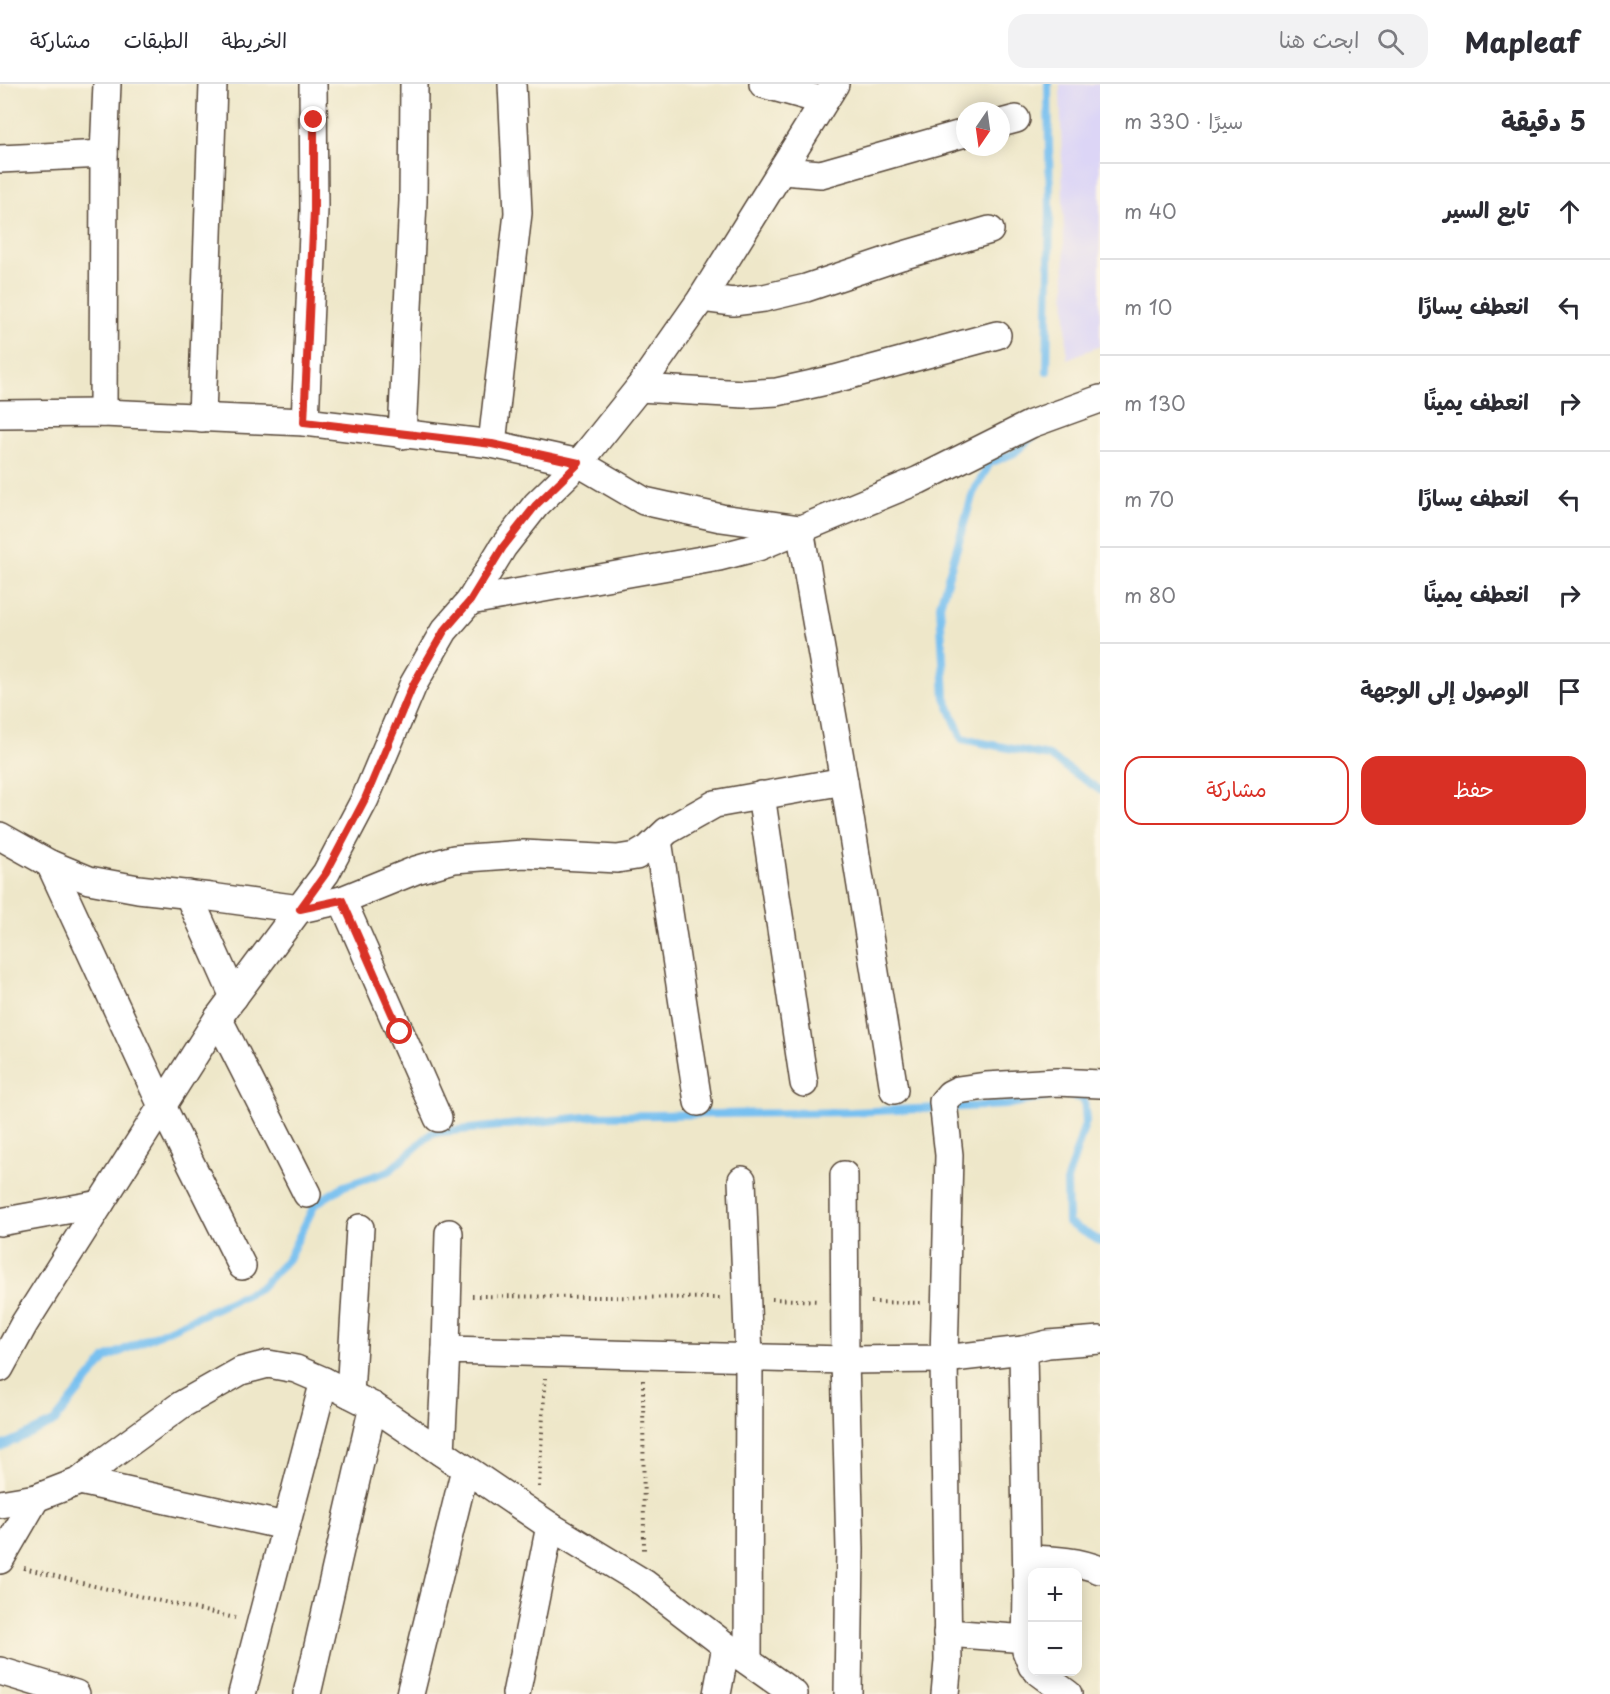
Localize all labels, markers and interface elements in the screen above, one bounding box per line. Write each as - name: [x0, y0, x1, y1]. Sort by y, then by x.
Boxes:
- search box: [1008, 14, 1428, 68]
- text: Mapleaf: [1464, 20, 1580, 63]
- text: ابحث هنا: [1279, 22, 1359, 55]
- text: مشاركة: [30, 23, 91, 55]
- text: الطبقات: [124, 23, 189, 55]
- text: الخريطة: [222, 23, 287, 55]
- icon: search: [1374, 25, 1407, 58]
- text: 5 دقيقة: [1501, 101, 1586, 140]
- north arrow: [956, 102, 1010, 156]
- route end: [300, 106, 326, 132]
- text: سيرًا · 330 m: [1124, 106, 1243, 136]
- text: تابع السير: [1444, 192, 1529, 225]
- icon: ahead: [1553, 195, 1586, 228]
- text: 40 m: [1124, 196, 1177, 226]
- text: انعطف يسارًا: [1418, 288, 1529, 321]
- icon: left: [1553, 291, 1586, 324]
- text: 10 m: [1124, 292, 1172, 322]
- text: انعطف يمينًا: [1424, 384, 1529, 417]
- icon: right: [1553, 387, 1586, 420]
- text: 130 m: [1124, 388, 1186, 418]
- text: انعطف يسارًا: [1418, 480, 1529, 513]
- icon: left: [1553, 483, 1586, 516]
- text: 70 m: [1124, 484, 1174, 514]
- text: انعطف يمينًا: [1424, 576, 1529, 609]
- icon: right: [1553, 579, 1586, 612]
- text: 80 m: [1124, 580, 1176, 610]
- text: الوصول إلى الوجهة: [1360, 672, 1529, 705]
- icon: arrive: [1553, 675, 1586, 708]
- button: مشاركة: [1124, 756, 1349, 825]
- button: حفظ: [1361, 756, 1586, 825]
- route start: [386, 1018, 412, 1044]
- map controls: [1028, 1568, 1082, 1676]
- button: +: [1028, 1568, 1082, 1622]
- button: −: [1028, 1622, 1082, 1676]

